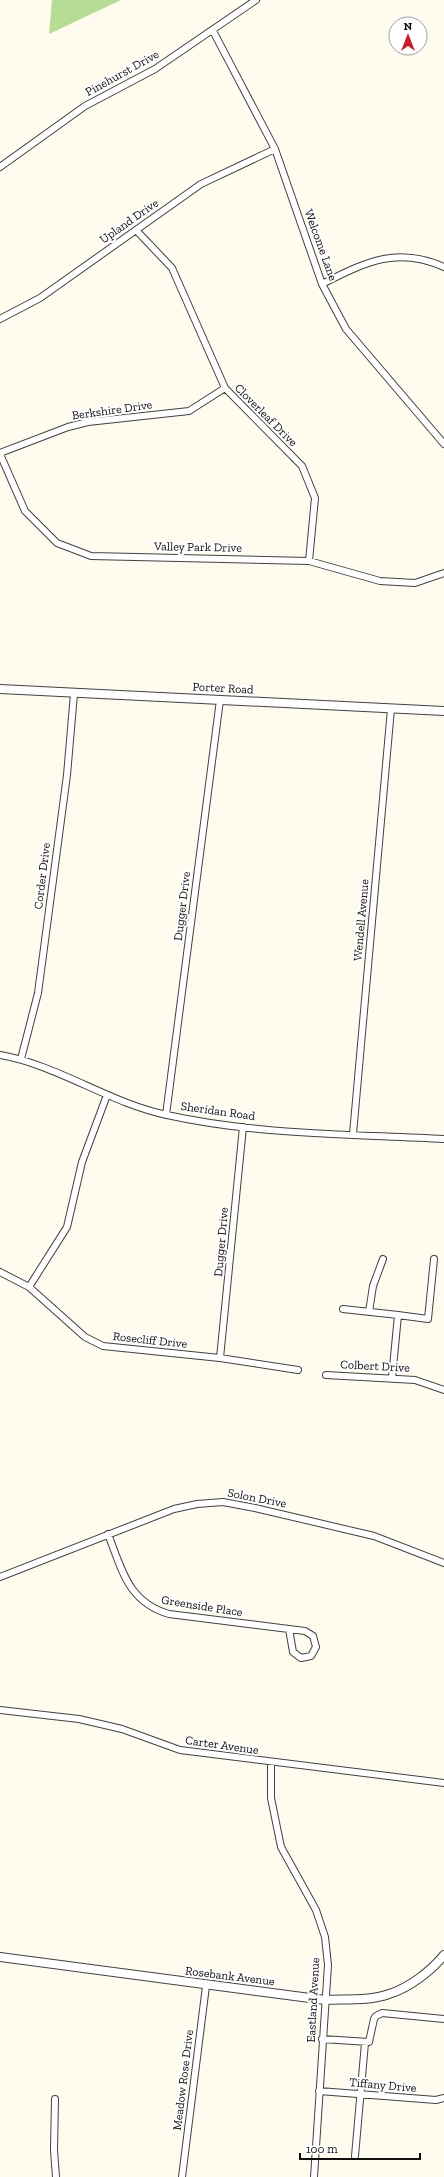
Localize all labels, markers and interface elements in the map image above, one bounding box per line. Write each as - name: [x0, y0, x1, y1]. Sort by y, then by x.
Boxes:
- north arrow: [388, 16, 428, 56]
- text: N: [404, 20, 413, 33]
- street label: Pinehurst Drive: [83, 47, 162, 99]
- street label: Upland Drive: [97, 195, 161, 246]
- street label: Welcome Lane: [302, 207, 340, 283]
- street label: Cloverleaf Drive: [232, 381, 300, 449]
- street label: Berkshire Drive: [71, 397, 153, 423]
- street label: Valley Park Drive: [153, 539, 242, 555]
- street label: Porter Road: [192, 679, 254, 697]
- street label: Corder Drive: [31, 842, 53, 910]
- street label: Dugger Drive: [171, 870, 193, 941]
- street label: Wendell Avenue: [350, 878, 372, 962]
- street label: Sheridan Road: [180, 1099, 256, 1123]
- street label: Dugger Drive: [211, 1206, 231, 1277]
- street label: Rosecliff Drive: [112, 1329, 188, 1351]
- street label: Colbert Drive: [340, 1357, 410, 1375]
- street label: Solon Drive: [226, 1485, 288, 1511]
- street label: Greenside Place: [160, 1593, 244, 1619]
- street label: Carter Avenue: [184, 1733, 260, 1757]
- street label: Eastland Avenue: [304, 1957, 322, 2043]
- street label: Rosebank Avenue: [184, 1964, 276, 1988]
- street label: Meadow Rose Drive: [170, 2029, 196, 2131]
- street label: Tiffany Drive: [349, 2075, 418, 2095]
- scale bar: [300, 2135, 420, 2161]
- text: 100 m: [306, 2142, 338, 2156]

